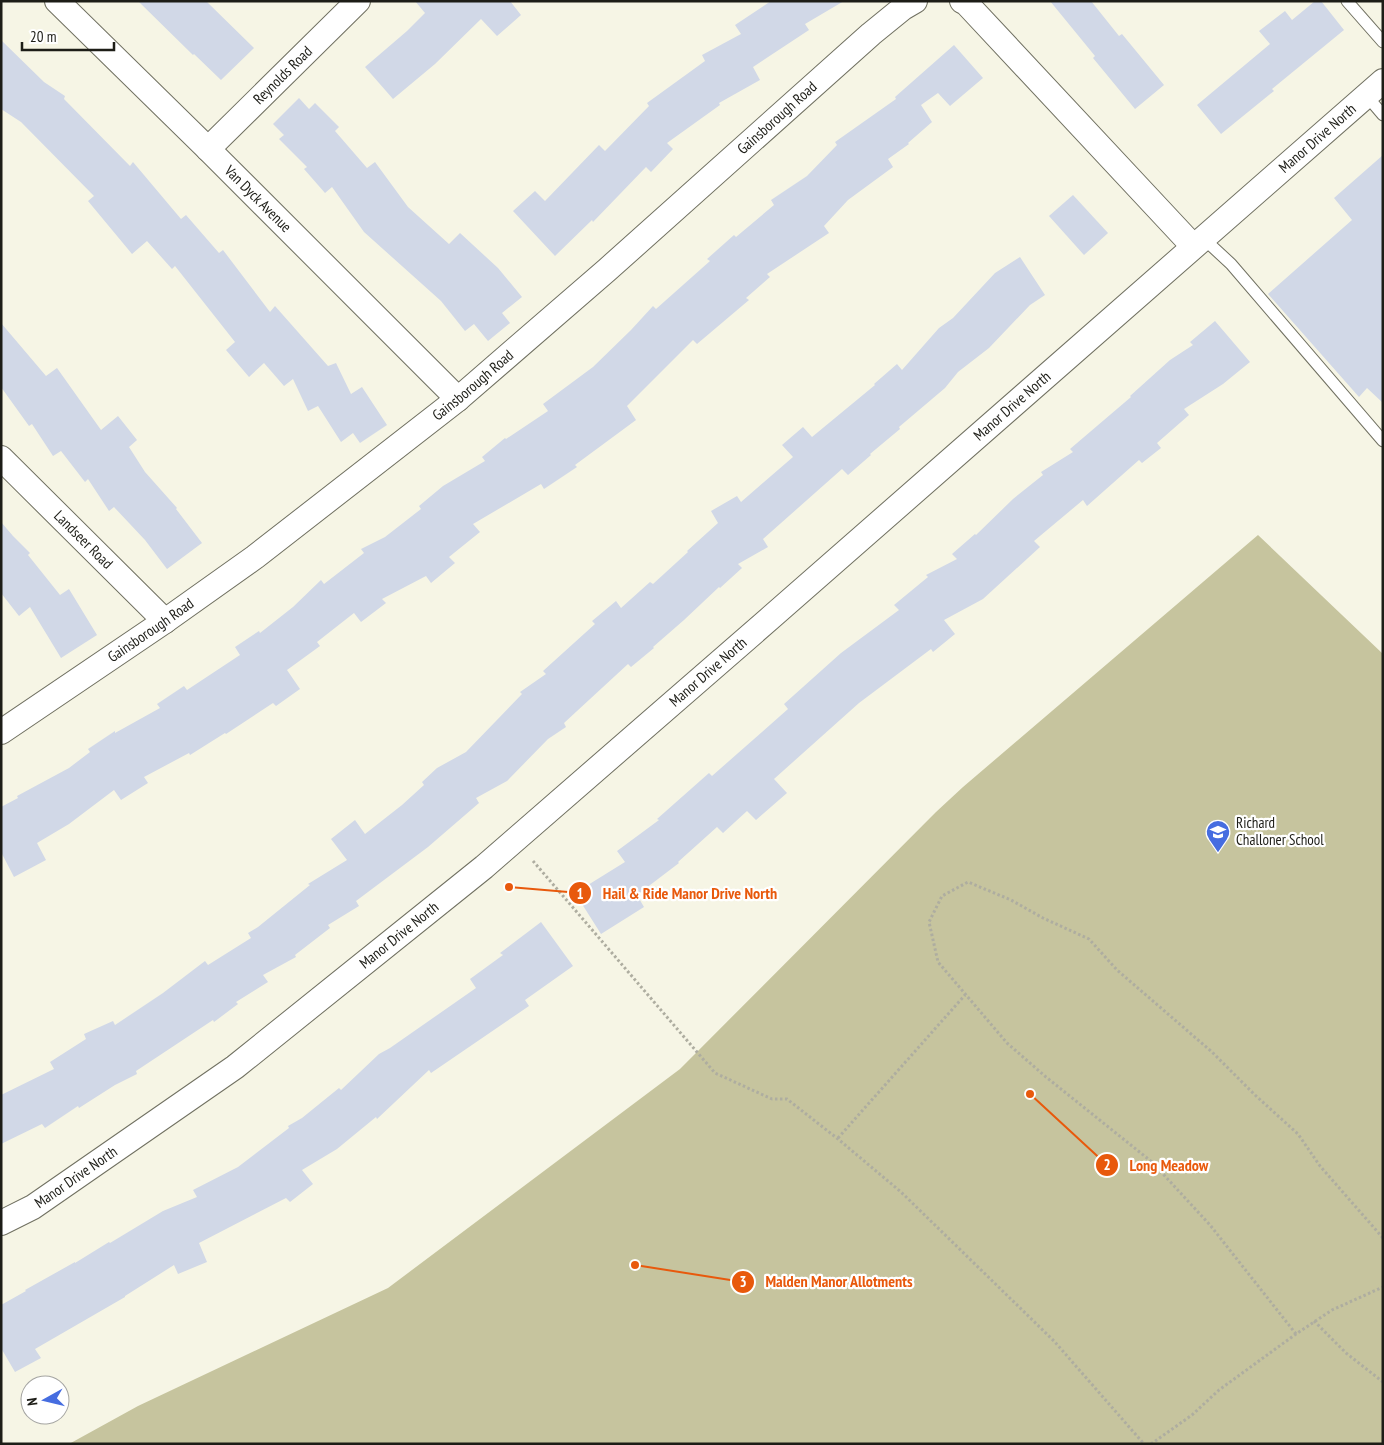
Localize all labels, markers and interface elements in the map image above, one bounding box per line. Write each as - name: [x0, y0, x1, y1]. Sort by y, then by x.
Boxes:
- scale bar: [22, 20, 115, 52]
- text: 20 m: [30, 27, 56, 46]
- street label: Reynolds Road: [249, 42, 316, 108]
- street label: Gainsborough Road: [733, 77, 821, 158]
- street label: Manor Drive North: [1275, 99, 1360, 177]
- street label: Van Dyck Avenue: [220, 160, 296, 236]
- street label: Gainsborough Road: [428, 345, 517, 424]
- street label: Manor Drive North: [969, 367, 1054, 444]
- street label: Landseer Road: [50, 506, 117, 573]
- street label: Gainsborough Road: [104, 594, 197, 666]
- street label: Manor Drive North: [665, 633, 750, 710]
- place label: Richard Challoner School: [1236, 813, 1324, 849]
- school or university icon: Richard Challoner School: [1205, 819, 1231, 853]
- callout: Hail & Ride Manor Drive North: [568, 878, 787, 909]
- text: Hail & Ride Manor Drive North: [603, 883, 777, 903]
- text: 1: [576, 884, 584, 903]
- street label: Manor Drive North: [355, 897, 442, 972]
- street label: Manor Drive North: [31, 1142, 121, 1212]
- callout: Long Meadow: [1094, 1149, 1218, 1180]
- text: 2: [1103, 1155, 1111, 1174]
- text: Long Meadow: [1130, 1155, 1209, 1175]
- callout: Malden Manor Allotments: [730, 1266, 923, 1297]
- text: Malden Manor Allotments: [766, 1271, 913, 1291]
- text: 3: [739, 1272, 747, 1291]
- north arrow: [20, 1375, 70, 1425]
- text: N: [23, 1397, 42, 1407]

